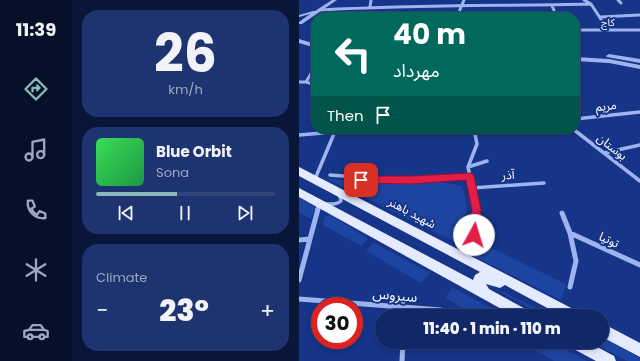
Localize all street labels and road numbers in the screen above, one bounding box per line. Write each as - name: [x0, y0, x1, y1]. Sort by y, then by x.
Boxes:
- street label: کاج: [601, 15, 616, 30]
- street label: مریم: [594, 96, 618, 116]
- street label: بوستان: [593, 129, 631, 164]
- street label: آذر: [500, 166, 516, 184]
- street label: شهید باهنر: [384, 192, 439, 232]
- street label: توتیا: [596, 227, 623, 252]
- street label: سیروس: [372, 283, 418, 307]

